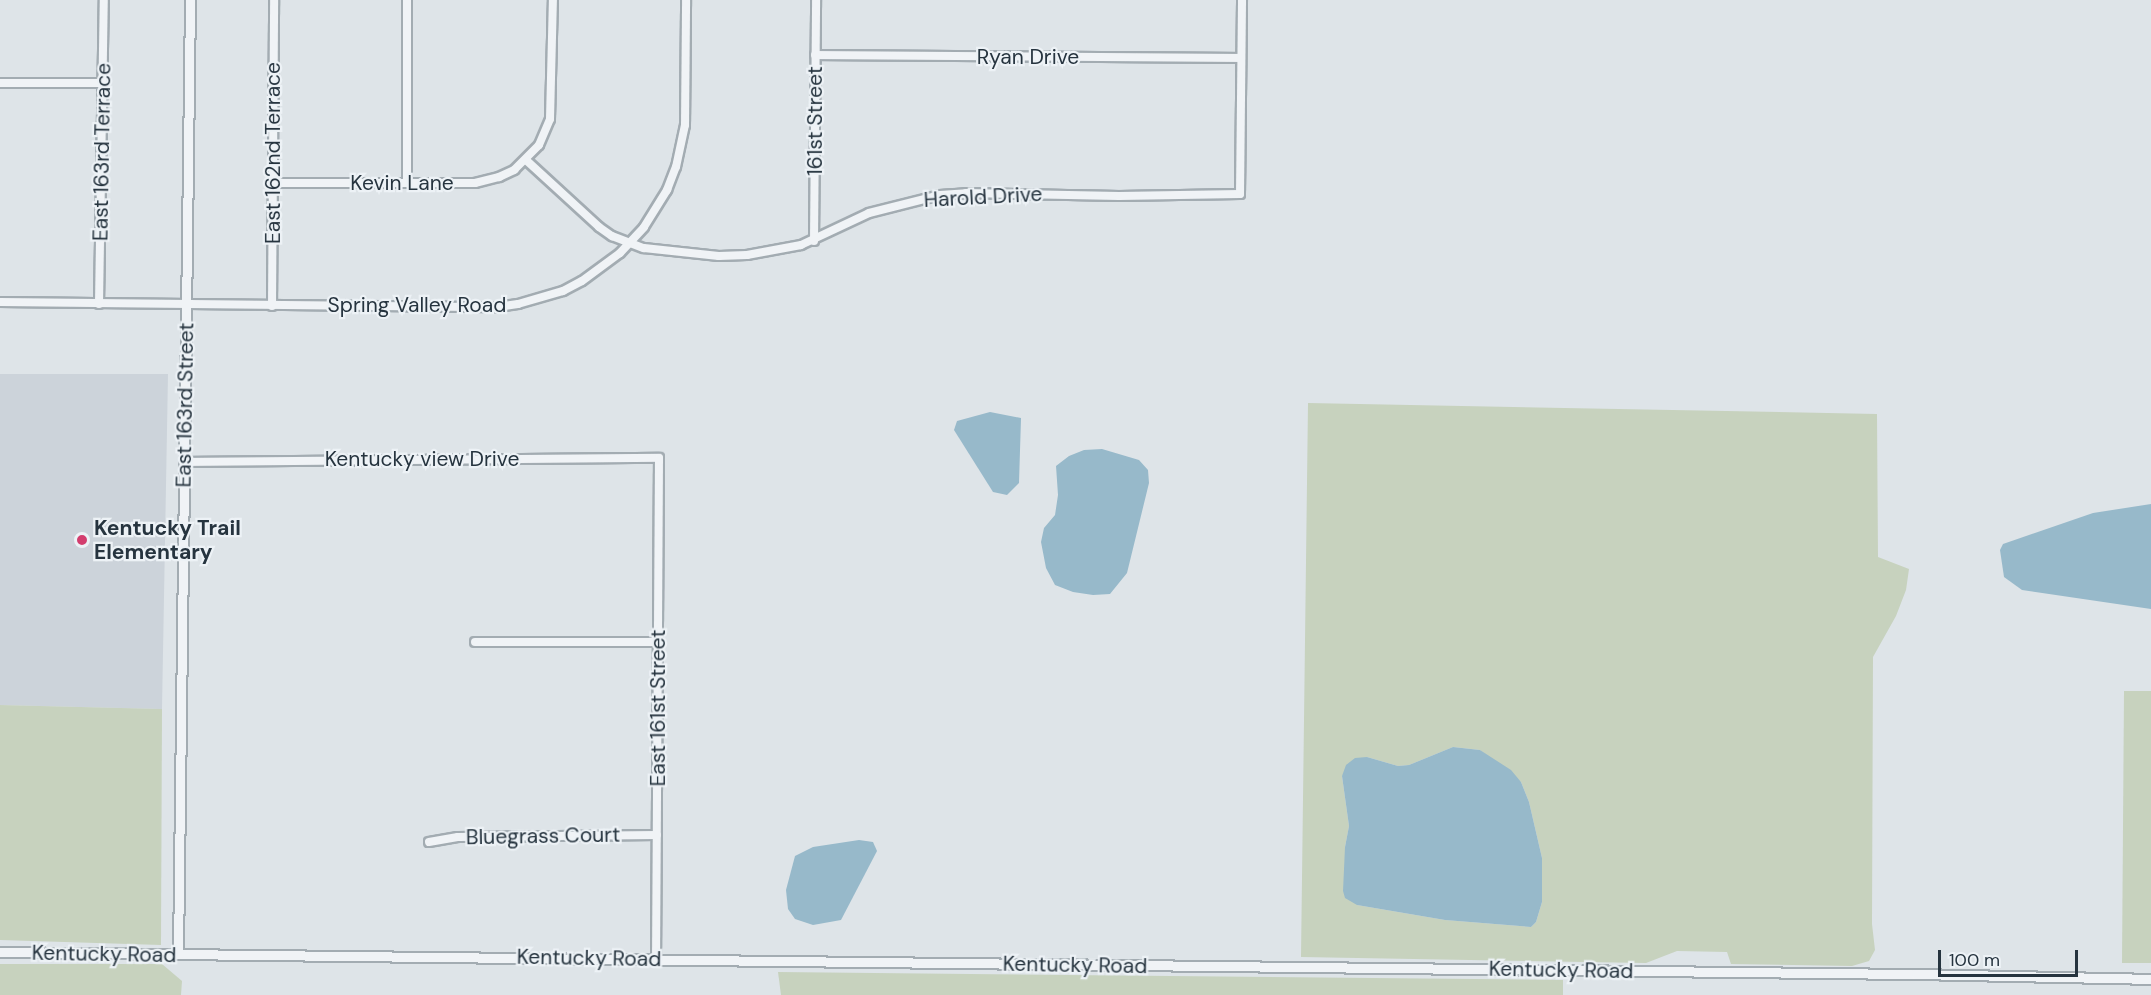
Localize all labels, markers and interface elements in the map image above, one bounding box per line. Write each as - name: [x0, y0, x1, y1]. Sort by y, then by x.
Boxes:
- street label: Ryan Drive: [977, 44, 1079, 70]
- street label: East 162nd Terrace: [260, 62, 286, 244]
- street label: East 163rd Terrace: [88, 63, 116, 241]
- street label: 161st Street: [802, 66, 828, 176]
- street label: Kevin Lane: [350, 170, 454, 196]
- street label: Harold Drive: [923, 181, 1043, 213]
- street label: Spring Valley Road: [328, 292, 506, 318]
- street label: East 163rd Street: [171, 322, 199, 488]
- street label: Kentucky view Drive: [325, 446, 519, 472]
- place label: Kentucky Trail Elementary: [94, 515, 241, 565]
- marker: Kentucky Trail Elementary: [75, 533, 89, 547]
- street label: East 161st Street: [645, 630, 671, 786]
- street label: Bluegrass Court: [466, 822, 620, 850]
- scale bar: [1941, 938, 2080, 976]
- street label: Kentucky Road: [32, 940, 176, 968]
- street label: Kentucky Road: [517, 944, 661, 972]
- text: 100 m: [1949, 948, 2000, 972]
- street label: Kentucky Road: [1003, 951, 1147, 979]
- street label: Kentucky Road: [1489, 956, 1633, 984]

